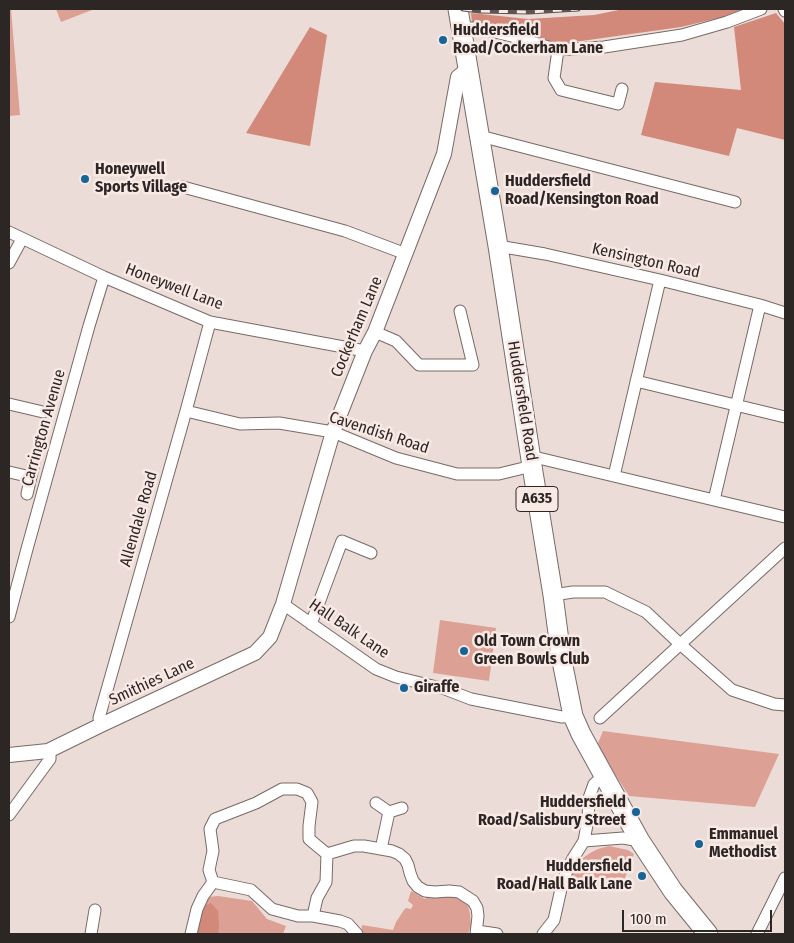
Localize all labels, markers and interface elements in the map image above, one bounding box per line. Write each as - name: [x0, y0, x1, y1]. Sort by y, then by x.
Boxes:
- place label: Huddersfield Road/Cockerham Lane: [453, 21, 603, 59]
- marker: Huddersfield Road/Cockerham Lane: [437, 34, 449, 46]
- place label: Honeywell Sports Village: [95, 160, 187, 198]
- place label: Huddersfield Road/Kensington Road: [505, 172, 659, 210]
- marker: Honeywell Sports Village: [79, 173, 91, 185]
- marker: Huddersfield Road/Kensington Road: [489, 185, 501, 197]
- street label: Kensington Road: [590, 239, 702, 283]
- street label: Honeywell Lane: [122, 260, 226, 314]
- street label: Cockerham Lane: [327, 274, 387, 380]
- street label: Huddersfield Road: [503, 340, 541, 462]
- street label: Carrington Avenue: [18, 367, 70, 489]
- street label: Cavendish Road: [327, 408, 431, 458]
- street label: Allendale Road: [116, 469, 162, 569]
- road number: A635: [516, 486, 558, 512]
- street label: Hall Balk Lane: [305, 595, 393, 663]
- place label: Old Town Crown Green Bowls Club: [474, 632, 590, 670]
- marker: Old Town Crown Green Bowls Club: [458, 645, 470, 657]
- street label: Smithies Lane: [106, 654, 198, 710]
- place label: Giraffe: [414, 678, 459, 698]
- marker: Giraffe: [398, 682, 410, 694]
- place label: Huddersfield Road/Salisbury Street: [478, 793, 626, 831]
- marker: Huddersfield Road/Salisbury Street: [630, 806, 642, 818]
- place label: Emmanuel Methodist: [709, 825, 778, 863]
- marker: Emmanuel Methodist: [693, 838, 705, 850]
- place label: Huddersfield Road/Hall Balk Lane: [497, 857, 632, 895]
- marker: Huddersfield Road/Hall Balk Lane: [636, 870, 648, 882]
- scale bar: [624, 900, 774, 932]
- text: 100 m: [630, 910, 667, 928]

